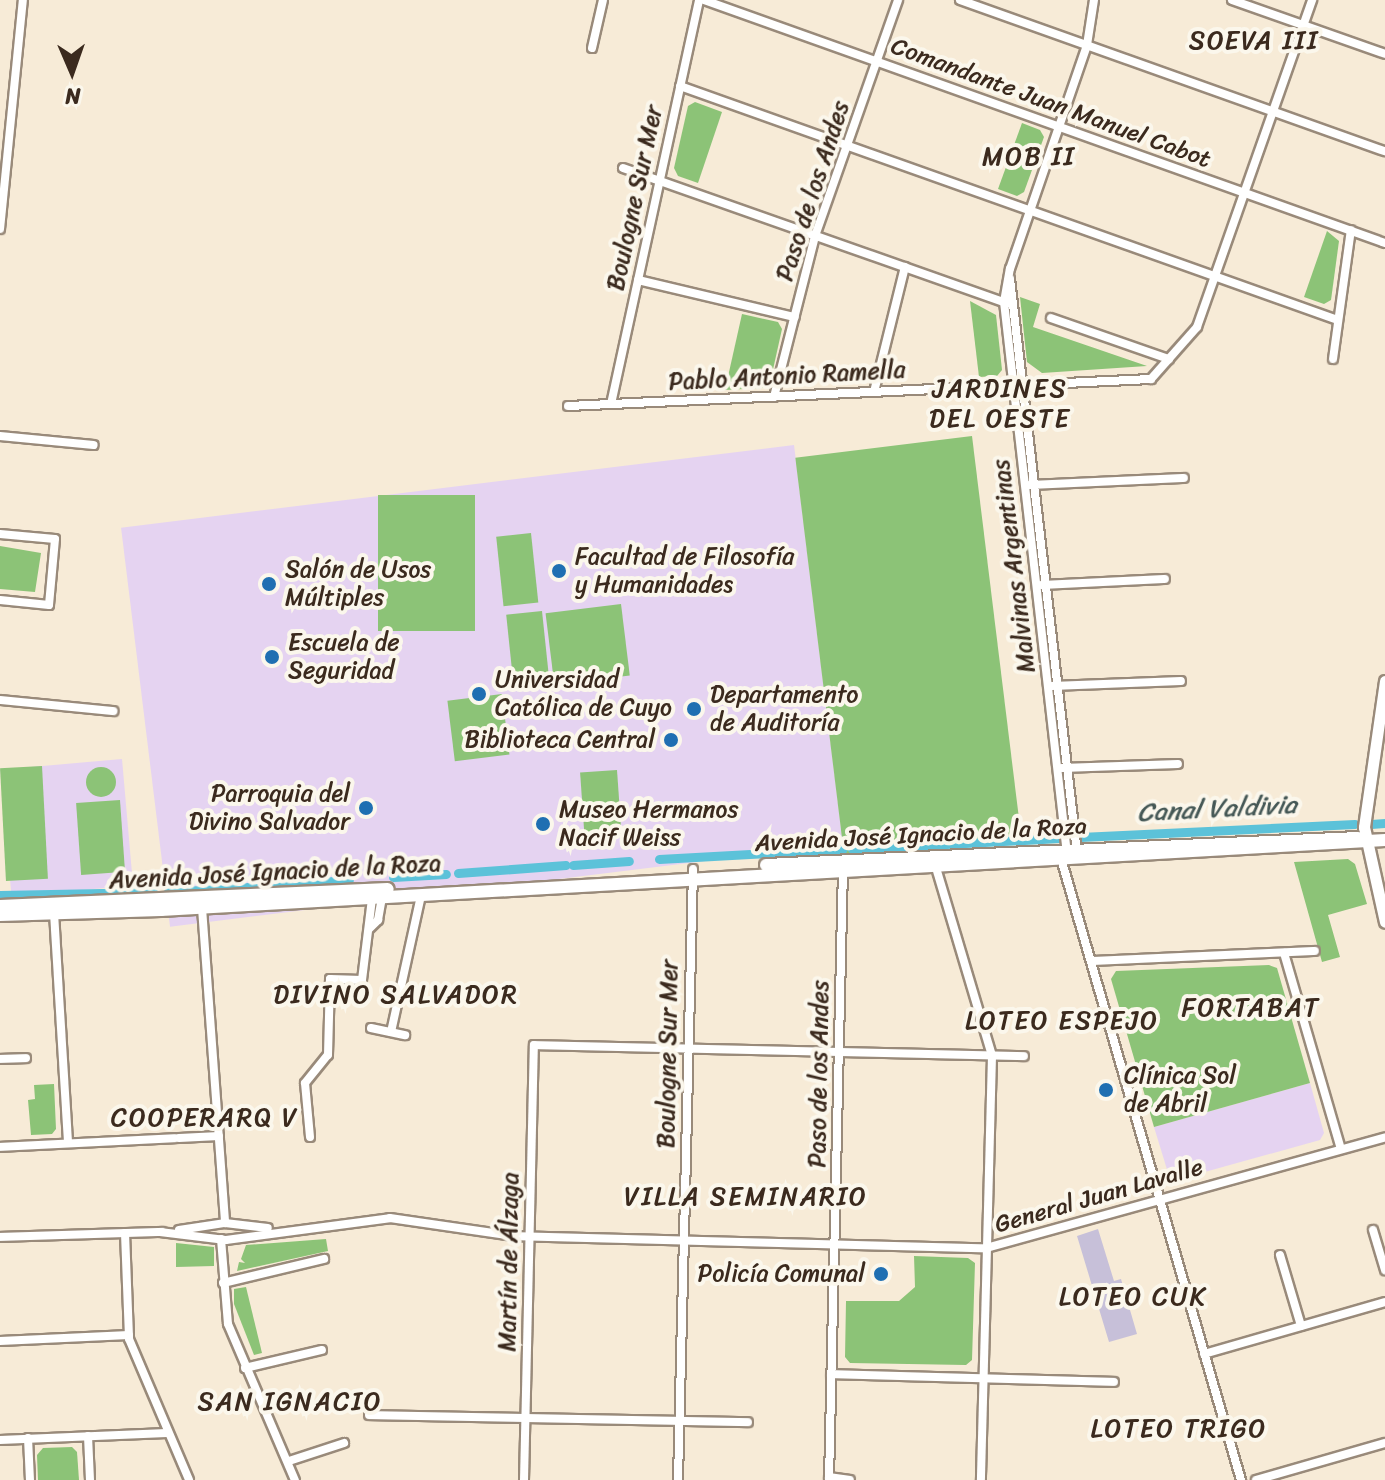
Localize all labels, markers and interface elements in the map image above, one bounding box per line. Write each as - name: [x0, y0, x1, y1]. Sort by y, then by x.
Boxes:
- district label: SOEVA III: [1188, 25, 1320, 57]
- north arrow: [32, 32, 112, 112]
- street label: Comandante Juan Manuel Cabot: [887, 32, 1215, 174]
- text: N: [65, 77, 81, 116]
- street label: Paso de los Andes: [770, 98, 856, 284]
- street label: Boulogne Sur Mer: [601, 103, 669, 293]
- district label: MOB II: [983, 141, 1075, 173]
- street label: Pablo Antonio Ramella: [668, 355, 906, 397]
- district label: JARDINES DEL OESTE: [929, 373, 1071, 434]
- street label: Malvinas Argentinas: [987, 458, 1041, 674]
- place label: Facultad de Filosofía y Humanidades: [575, 543, 794, 599]
- place label: Salón de Usos Múltiples: [285, 556, 432, 612]
- marker: Facultad de Filosofía y Humanidades: [550, 562, 568, 580]
- marker: Salón de Usos Múltiples: [260, 575, 278, 593]
- place label: Escuela de Seguridad: [288, 629, 400, 685]
- marker: Escuela de Seguridad: [263, 648, 281, 666]
- place label: Universidad Católica de Cuyo: [495, 666, 672, 722]
- place label: Departamento de Auditoría: [710, 681, 859, 737]
- marker: Universidad Católica de Cuyo: [470, 685, 488, 703]
- marker: Departamento de Auditoría: [685, 700, 703, 718]
- place label: Biblioteca Central: [463, 726, 655, 754]
- marker: Biblioteca Central: [662, 731, 680, 749]
- place label: Parroquia del Divino Salvador: [189, 780, 350, 836]
- water label: Canal Valdivia: [1137, 789, 1297, 829]
- place label: Museo Hermanos Nacif Weiss: [559, 796, 739, 852]
- marker: Parroquia del Divino Salvador: [357, 799, 375, 817]
- street label: Avenida José Ignacio de la Roza: [754, 812, 1088, 858]
- marker: Museo Hermanos Nacif Weiss: [534, 815, 552, 833]
- street label: Avenida José Ignacio de la Roza: [108, 849, 442, 895]
- street label: Boulogne Sur Mer: [652, 960, 684, 1148]
- district label: DIVINO SALVADOR: [272, 979, 520, 1011]
- street label: Paso de los Andes: [803, 980, 835, 1168]
- district label: FORTABAT: [1183, 992, 1319, 1024]
- district label: LOTEO ESPEJO: [965, 1005, 1159, 1037]
- place label: Clínica Sol de Abril: [1124, 1062, 1236, 1118]
- marker: Clínica Sol de Abril: [1095, 1079, 1117, 1101]
- district label: COOPERARQ V: [111, 1102, 299, 1134]
- street label: General Juan Lavalle: [992, 1153, 1206, 1239]
- street label: Martín de Álzaga: [493, 1172, 525, 1352]
- district label: VILLA SEMINARIO: [625, 1181, 867, 1213]
- place label: Policía Comunal: [698, 1260, 865, 1288]
- marker: Policía Comunal: [872, 1265, 890, 1283]
- district label: LOTEO CUK: [1059, 1281, 1207, 1313]
- district label: SAN IGNACIO: [199, 1386, 381, 1418]
- district label: LOTEO TRIGO: [1091, 1413, 1267, 1445]

